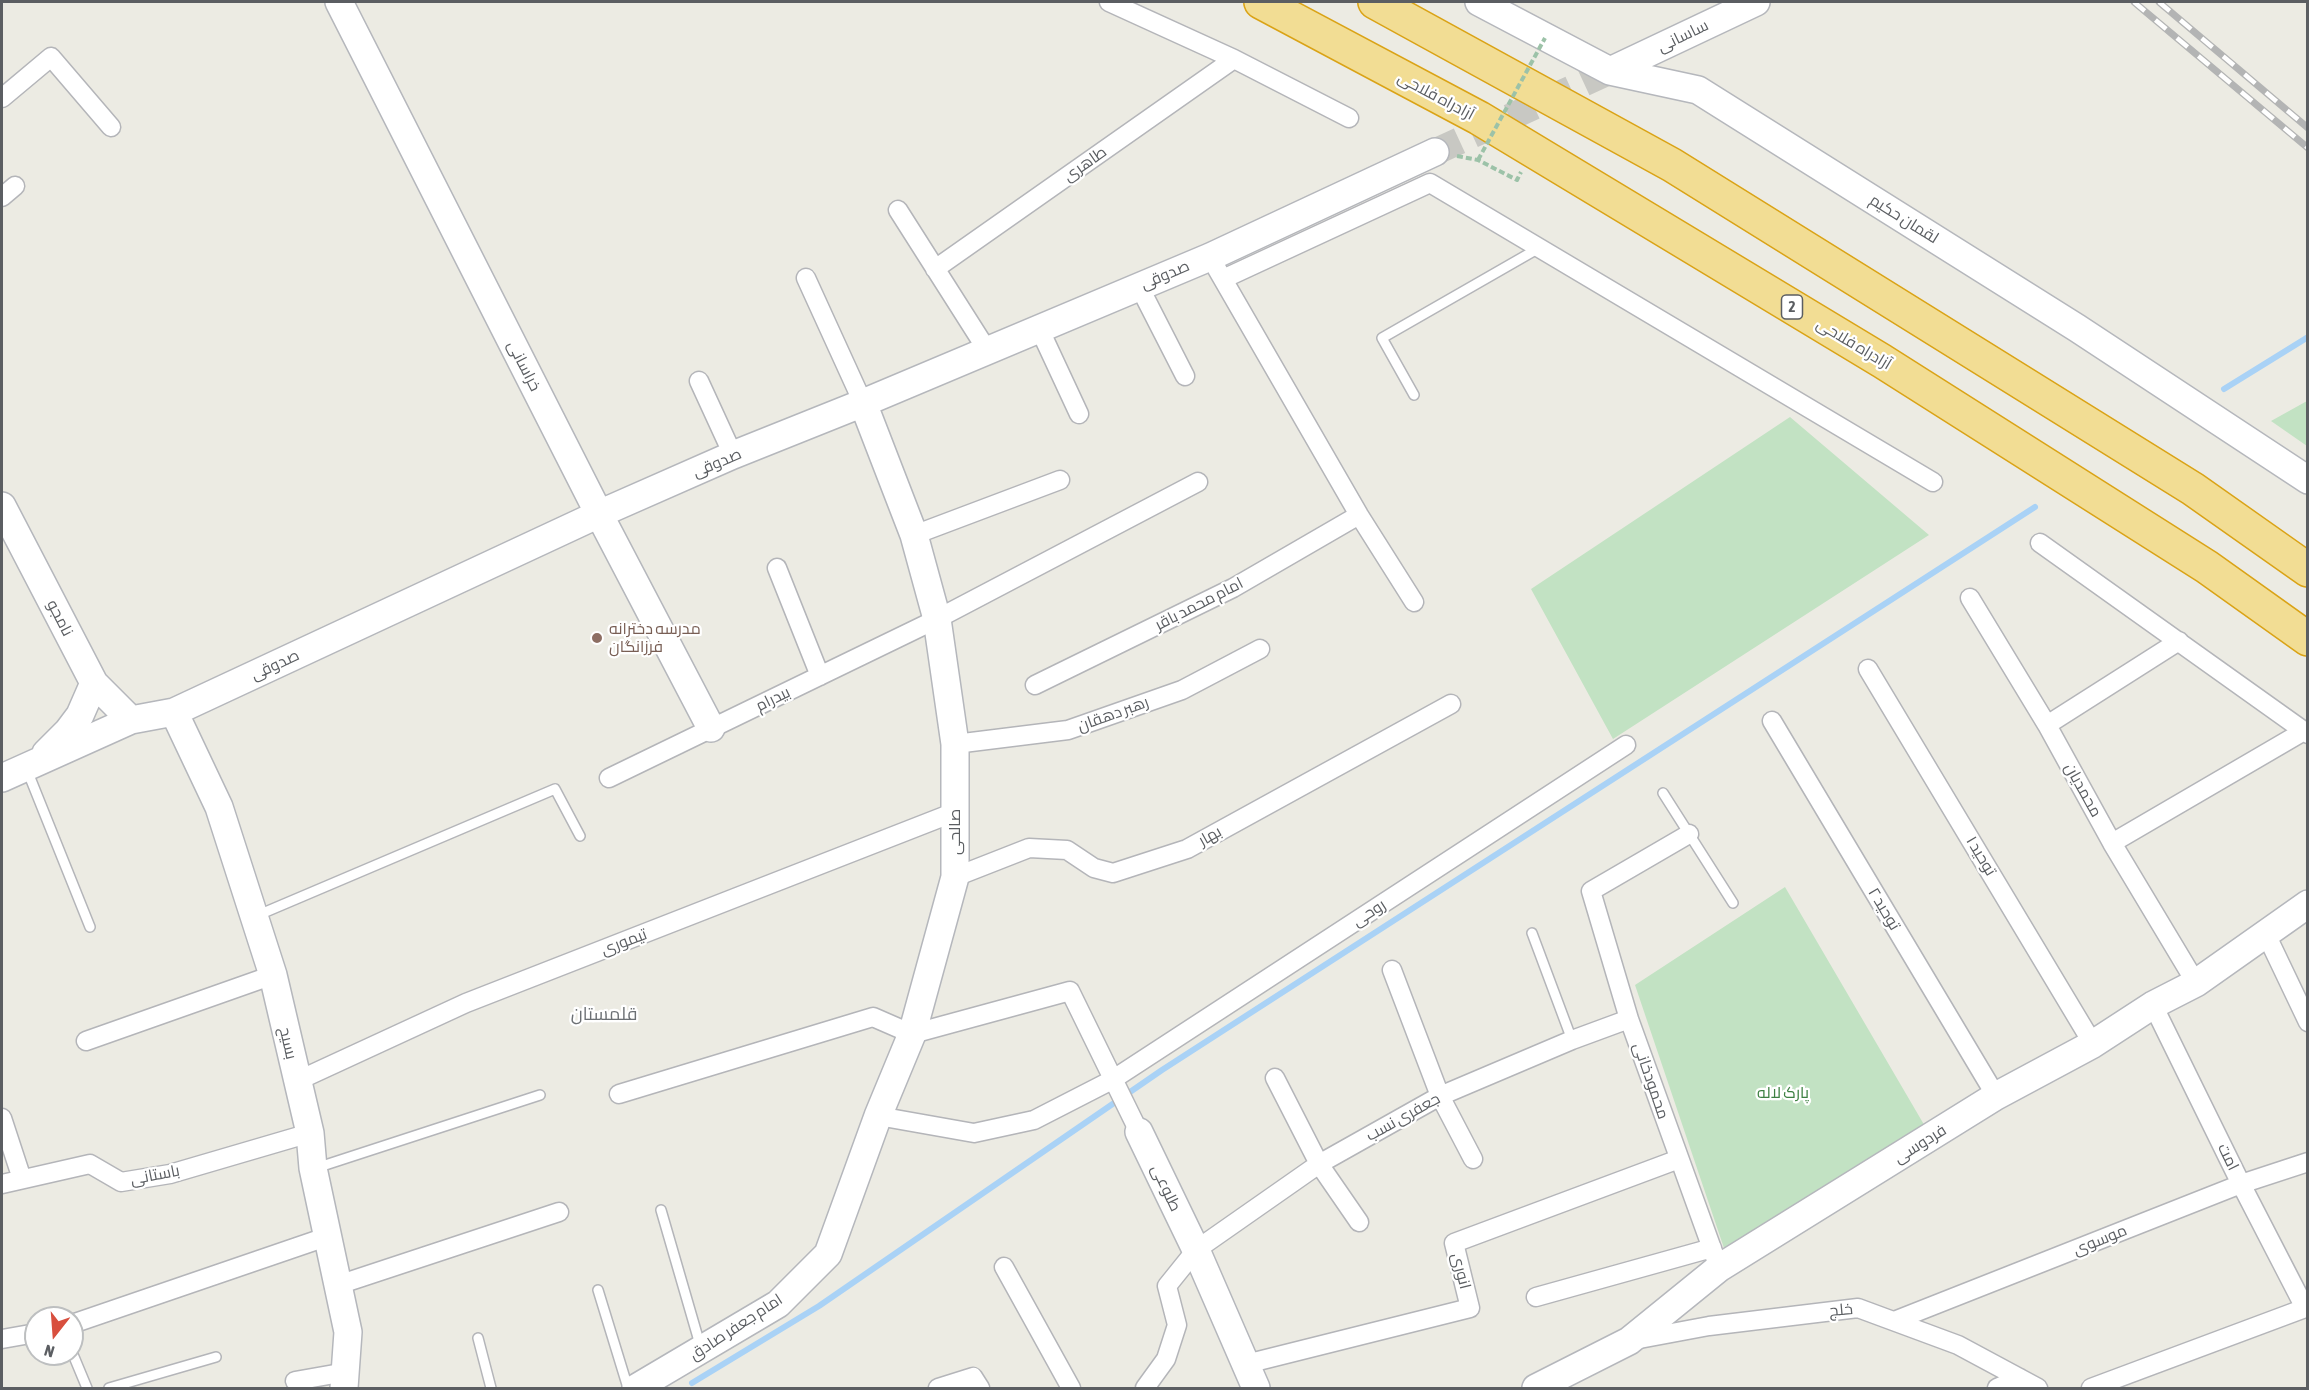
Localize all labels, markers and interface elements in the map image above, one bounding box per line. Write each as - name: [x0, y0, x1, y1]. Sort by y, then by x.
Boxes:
- street label: ساسانی: [1654, 15, 1712, 57]
- street label: آزادراه فلاحی: [1394, 68, 1478, 124]
- street label: طاهری: [1060, 142, 1110, 186]
- street label: لقمان حکیم: [1866, 190, 1942, 248]
- street label: صدوقی: [1138, 256, 1192, 294]
- road number: 2: [1782, 295, 1802, 319]
- street label: آزادراه فلاحی: [1813, 314, 1895, 374]
- street label: خراسانی: [503, 337, 545, 395]
- street label: صدوقی: [690, 444, 744, 482]
- street label: امام محمد باقر: [1152, 574, 1246, 634]
- street label: نامجو: [43, 597, 77, 639]
- place label: مدرسه دخترانه فرزانگان: [609, 619, 701, 657]
- marker: مدرسه دخترانه فرزانگان: [590, 631, 604, 645]
- street label: صدوقی: [248, 646, 302, 684]
- street label: بیدرام: [753, 682, 793, 716]
- street label: رهبر دهقان: [1075, 692, 1151, 736]
- street label: محمدیان: [2060, 760, 2106, 820]
- street label: صالحی: [945, 809, 965, 855]
- street label: بهار: [1195, 822, 1225, 850]
- street label: توحید ۱: [1962, 833, 2000, 879]
- street label: توحید ۲: [1864, 884, 1904, 934]
- street label: روحی: [1349, 895, 1389, 931]
- street label: تیموری: [598, 925, 650, 959]
- district label: قلمستان: [571, 1003, 637, 1025]
- street label: بسیح: [275, 1025, 301, 1061]
- street label: محمودخانی: [1629, 1040, 1673, 1122]
- park label: پارک لاله: [1757, 1083, 1809, 1103]
- street label: جعفری نسب: [1363, 1089, 1443, 1145]
- street label: فردوسی: [1890, 1120, 1950, 1168]
- street label: امت: [2213, 1140, 2243, 1174]
- street label: باستانی: [129, 1161, 181, 1189]
- street label: طلوعی: [1147, 1161, 1185, 1215]
- street label: موسوی: [2070, 1221, 2130, 1259]
- street label: انوری: [1447, 1251, 1475, 1291]
- street label: امام جعفر صادق: [686, 1290, 786, 1364]
- street label: خلج: [1828, 1299, 1854, 1321]
- north arrow: [24, 1306, 84, 1366]
- text: N: [42, 1341, 56, 1361]

